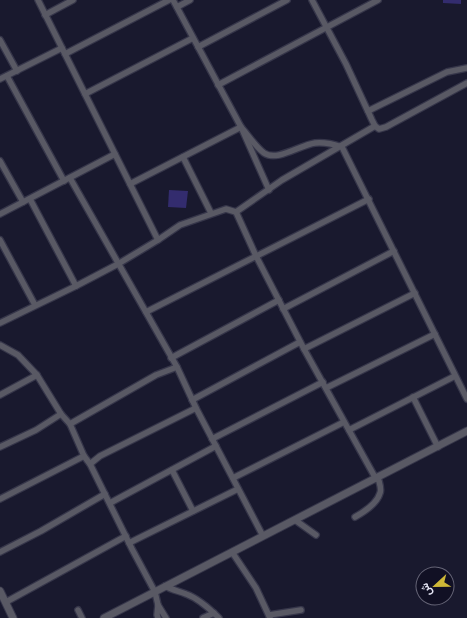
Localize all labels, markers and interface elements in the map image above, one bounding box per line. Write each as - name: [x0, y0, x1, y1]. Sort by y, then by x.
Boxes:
- north arrow: [415, 566, 455, 606]
- text: ش: [417, 581, 435, 598]

